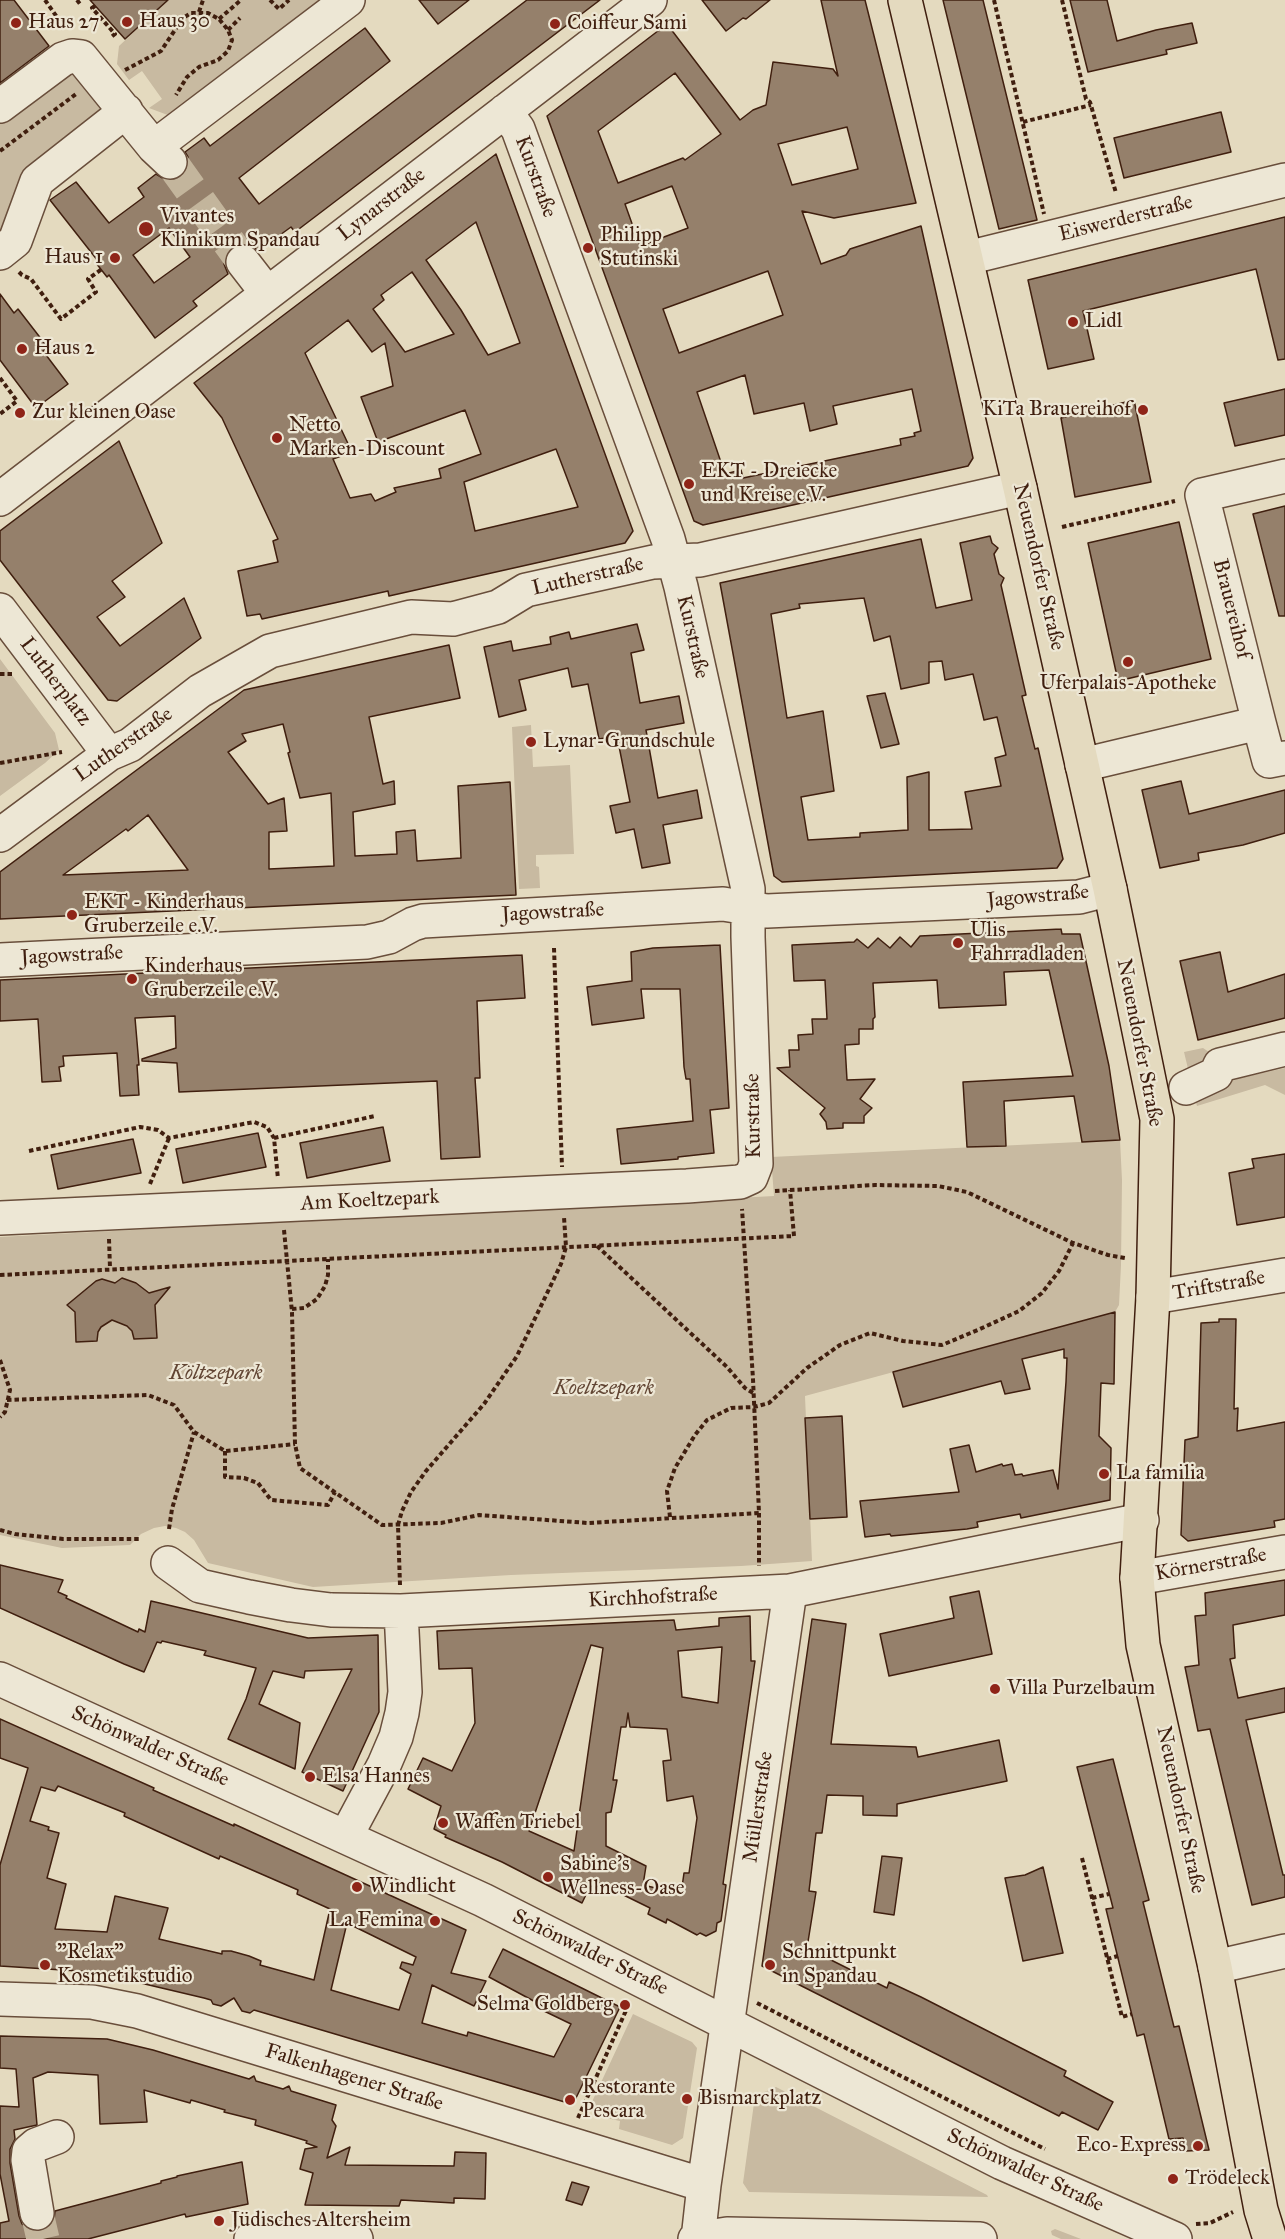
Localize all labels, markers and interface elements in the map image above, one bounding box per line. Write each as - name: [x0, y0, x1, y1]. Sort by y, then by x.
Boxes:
- place label: Haus 30: [139, 9, 210, 35]
- place label: Haus 27: [28, 10, 99, 36]
- place label: Coiffeur Sami: [567, 11, 687, 37]
- marker: Haus 30: [120, 15, 134, 29]
- marker: Haus 27: [9, 16, 23, 30]
- marker: Coiffeur Sami: [548, 17, 562, 31]
- street label: Kurstraße: [509, 133, 561, 221]
- street label: Lynarstraße: [333, 163, 431, 247]
- street label: Eiswerderstraße: [1056, 190, 1196, 248]
- place label: Vivantes Klinikum Spandau: [160, 204, 320, 254]
- marker: Vivantes Klinikum Spandau: [137, 220, 155, 238]
- place label: Philipp Stutinski: [600, 223, 678, 273]
- marker: Philipp Stutinski: [581, 241, 595, 255]
- place label: Haus 1: [44, 245, 103, 271]
- marker: Haus 1: [108, 251, 122, 265]
- place label: Lidl: [1085, 309, 1122, 335]
- marker: Lidl: [1066, 315, 1080, 329]
- place label: Haus 2: [34, 336, 95, 362]
- marker: Haus 2: [15, 342, 29, 356]
- place label: KiTa Brauereihof: [982, 397, 1131, 423]
- place label: Zur kleinen Oase: [32, 400, 176, 426]
- marker: KiTa Brauereihof: [1136, 403, 1150, 417]
- marker: Zur kleinen Oase: [13, 406, 27, 420]
- place label: Netto Marken-Discount: [289, 413, 445, 463]
- marker: Netto Marken-Discount: [270, 431, 284, 445]
- place label: EKT - Dreiecke und Kreise e.V.: [701, 459, 837, 509]
- marker: EKT - Dreiecke und Kreise e.V.: [682, 477, 696, 491]
- street label: Neuendorfer Straße: [1007, 481, 1069, 653]
- street label: Lutherstraße: [530, 552, 646, 602]
- street label: Brauereihof: [1206, 556, 1256, 662]
- street label: Kurstraße: [670, 593, 714, 681]
- street label: Lutherplatz: [14, 633, 96, 731]
- marker: Uferpalais-Apotheke: [1121, 655, 1135, 669]
- place label: Uferpalais-Apotheke: [1039, 671, 1217, 697]
- street label: Lutherstraße: [70, 702, 178, 788]
- place label: Lynar-Grundschule: [543, 729, 715, 755]
- marker: Lynar-Grundschule: [524, 735, 538, 749]
- street label: Jagowstraße: [986, 880, 1090, 914]
- place label: EKT - Kinderhaus Gruberzeile e.V.: [84, 890, 244, 940]
- street label: Jagowstraße: [501, 898, 605, 928]
- marker: EKT - Kinderhaus Gruberzeile e.V.: [65, 908, 79, 922]
- place label: Ulis Fahrradladen: [970, 918, 1084, 968]
- marker: Ulis Fahrradladen: [951, 936, 965, 950]
- street label: Jagowstraße: [20, 941, 124, 971]
- place label: Kinderhaus Gruberzeile e.V.: [144, 954, 278, 1004]
- street label: Neuendorfer Straße: [1110, 957, 1168, 1129]
- marker: Kinderhaus Gruberzeile e.V.: [125, 972, 139, 986]
- street label: Kurstraße: [741, 1073, 767, 1159]
- street label: Am Koeltzepark: [300, 1185, 440, 1217]
- street label: Triftstraße: [1171, 1265, 1267, 1307]
- park label: Költzepark: [169, 1361, 263, 1387]
- park label: Koeltzepark: [554, 1376, 654, 1402]
- place label: La familia: [1116, 1461, 1205, 1487]
- marker: La familia: [1097, 1467, 1111, 1481]
- street label: Körnerstraße: [1153, 1543, 1269, 1587]
- street label: Kirchhofstraße: [588, 1582, 718, 1614]
- place label: Villa Purzelbaum: [1007, 1676, 1155, 1702]
- marker: Villa Purzelbaum: [988, 1682, 1002, 1696]
- street label: Schönwalder Straße: [67, 1701, 233, 1793]
- street label: Neuendorfer Straße: [1150, 1724, 1210, 1896]
- street label: Müllerstraße: [739, 1750, 779, 1864]
- place label: Elsa Hannes: [322, 1764, 430, 1790]
- marker: Elsa Hannes: [303, 1770, 317, 1784]
- place label: Waffen Triebel: [455, 1810, 581, 1836]
- marker: Waffen Triebel: [436, 1816, 450, 1830]
- place label: Sabine's Wellness-Oase: [560, 1852, 685, 1902]
- marker: Sabine's Wellness-Oase: [541, 1870, 555, 1884]
- place label: Windlicht: [369, 1874, 456, 1900]
- marker: Windlicht: [350, 1880, 364, 1894]
- street label: Schönwalder Straße: [508, 1904, 672, 2002]
- place label: La Femina: [328, 1908, 423, 1934]
- marker: La Femina: [428, 1914, 442, 1928]
- place label: "Relax" Kosmetikstudio: [57, 1940, 193, 1990]
- place label: Schnittpunkt in Spandau: [782, 1940, 897, 1990]
- marker: "Relax" Kosmetikstudio: [38, 1958, 52, 1972]
- marker: Schnittpunkt in Spandau: [763, 1958, 777, 1972]
- place label: Selma Goldberg: [477, 1992, 613, 2018]
- marker: Selma Goldberg: [618, 1998, 632, 2012]
- street label: Falkenhagener Straße: [262, 2039, 446, 2117]
- place label: Restorante Pescara: [582, 2075, 675, 2125]
- place label: Bismarckplatz: [699, 2086, 821, 2112]
- marker: Bismarckplatz: [680, 2092, 694, 2106]
- marker: Restorante Pescara: [563, 2093, 577, 2107]
- street label: Schönwalder Straße: [943, 2124, 1107, 2218]
- place label: Eco-Express: [1076, 2133, 1186, 2159]
- marker: Eco-Express: [1191, 2139, 1205, 2153]
- place label: Trödeleck: [1185, 2166, 1270, 2192]
- marker: Trödeleck: [1166, 2172, 1180, 2186]
- place label: Jüdisches Altersheim: [231, 2208, 411, 2234]
- marker: Jüdisches Altersheim: [212, 2214, 226, 2228]

